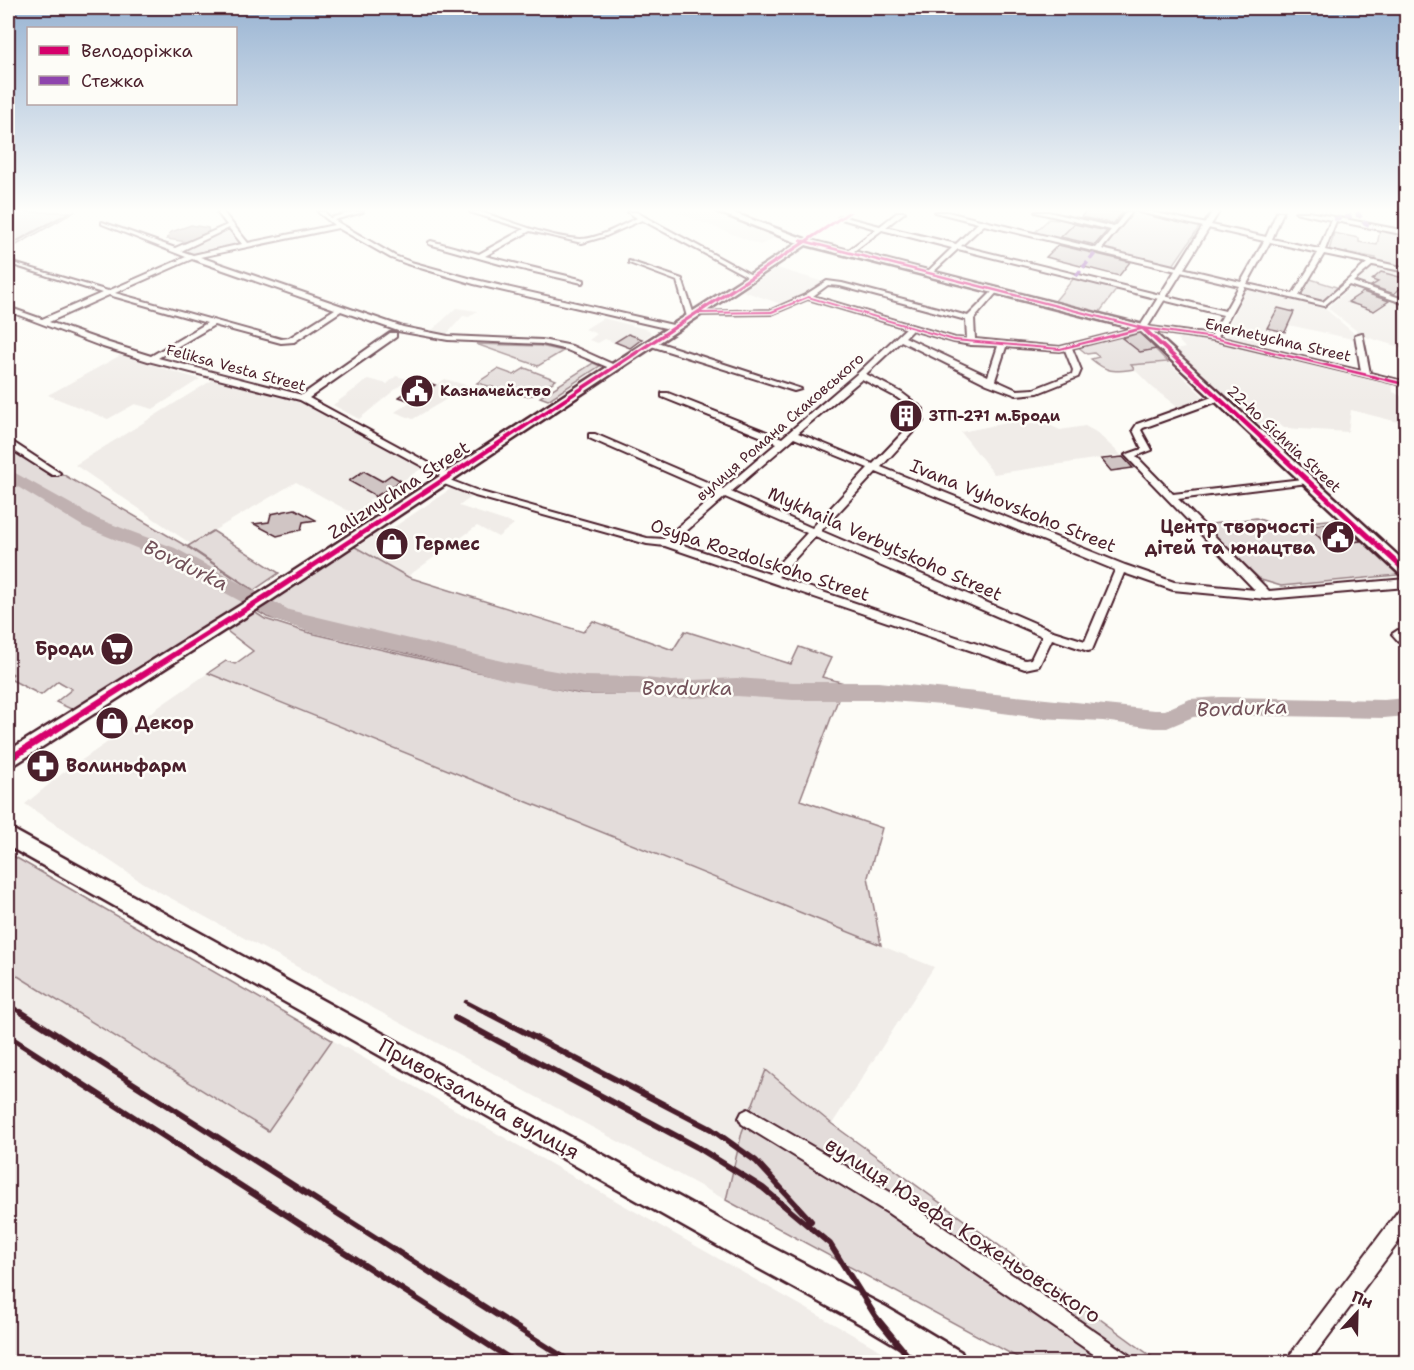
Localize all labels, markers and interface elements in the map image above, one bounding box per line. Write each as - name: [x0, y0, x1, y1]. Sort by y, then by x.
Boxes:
- legend: [27, 27, 237, 105]
- text: Велодоріжка: [81, 39, 193, 63]
- text: Стежка: [81, 69, 144, 93]
- street label: Enerhetychna Street: [1203, 313, 1353, 367]
- street label: Feliksa Vesta Street: [164, 340, 308, 396]
- street label: вулиця Романа Скаковського: [692, 349, 868, 505]
- public building icon: Казначейство: [399, 373, 435, 409]
- place label: Казначейство: [440, 381, 551, 401]
- street label: 22-ho Sichnia Street: [1223, 381, 1345, 497]
- building icon: ЗТП-271 м.Броди: [888, 398, 924, 434]
- place label: ЗТП-271 м.Броди: [929, 406, 1061, 426]
- street label: Zaliznychna Street: [324, 435, 474, 545]
- street label: Ivana Vyhovskoho Street: [906, 454, 1120, 558]
- street label: Mykhaila Verbytskoho Street: [764, 481, 1006, 607]
- street label: Osypa Rozdolskoho Street: [647, 513, 873, 607]
- place label: Центр творчості дітей та юнацтва: [1145, 515, 1316, 560]
- public building icon: Центр творчості дітей та юнацтва: [1320, 519, 1356, 555]
- shop icon: Гермес: [374, 526, 410, 562]
- place label: Гермес: [415, 532, 480, 556]
- water label: Bovdurka: [139, 533, 233, 597]
- supermarket icon: Броди: [99, 631, 135, 667]
- place label: Броди: [35, 637, 94, 661]
- water label: Bovdurka: [642, 675, 732, 701]
- water label: Bovdurka: [1196, 693, 1288, 723]
- shop icon: Декор: [94, 705, 130, 741]
- place label: Декор: [135, 711, 194, 735]
- pharmacy icon: Волиньфарм: [25, 748, 61, 784]
- place label: Волиньфарм: [66, 754, 187, 778]
- street label: Привокзальна вулиця: [373, 1032, 585, 1166]
- street label: вулиця Юзефа Коженьовського: [820, 1130, 1106, 1330]
- north arrow: [1327, 1283, 1387, 1343]
- text: Пн: [1349, 1286, 1376, 1313]

